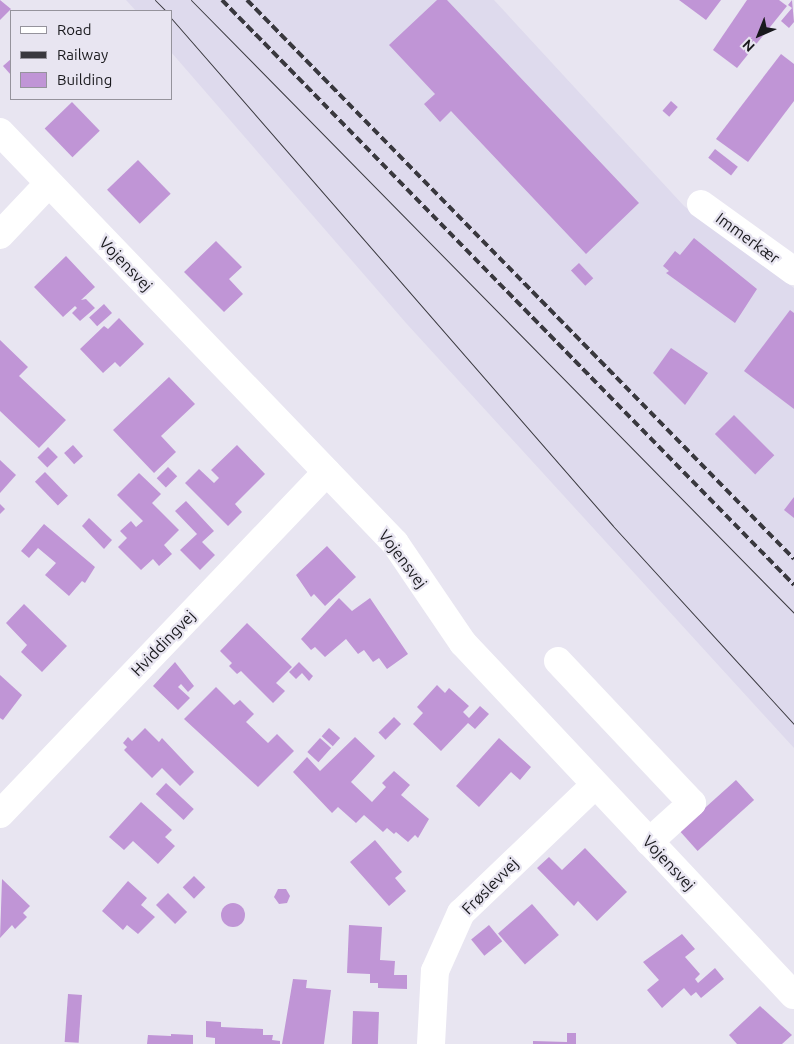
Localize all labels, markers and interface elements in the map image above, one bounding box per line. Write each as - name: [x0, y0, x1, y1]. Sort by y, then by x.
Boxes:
- legend: [10, 10, 172, 100]
- north arrow: [734, 10, 784, 60]
- text: Road: [57, 21, 92, 38]
- text: N: [739, 36, 758, 55]
- text: Railway: [57, 46, 108, 63]
- text: Building: [57, 71, 112, 88]
- street label: Immerkær: [712, 208, 784, 268]
- street label: Vojensvej: [95, 233, 157, 295]
- street label: Vojensvej: [375, 526, 431, 592]
- street label: Hviddingvej: [127, 606, 199, 680]
- street label: Vojensvej: [639, 831, 699, 895]
- street label: Frøslevvej: [458, 854, 522, 918]

